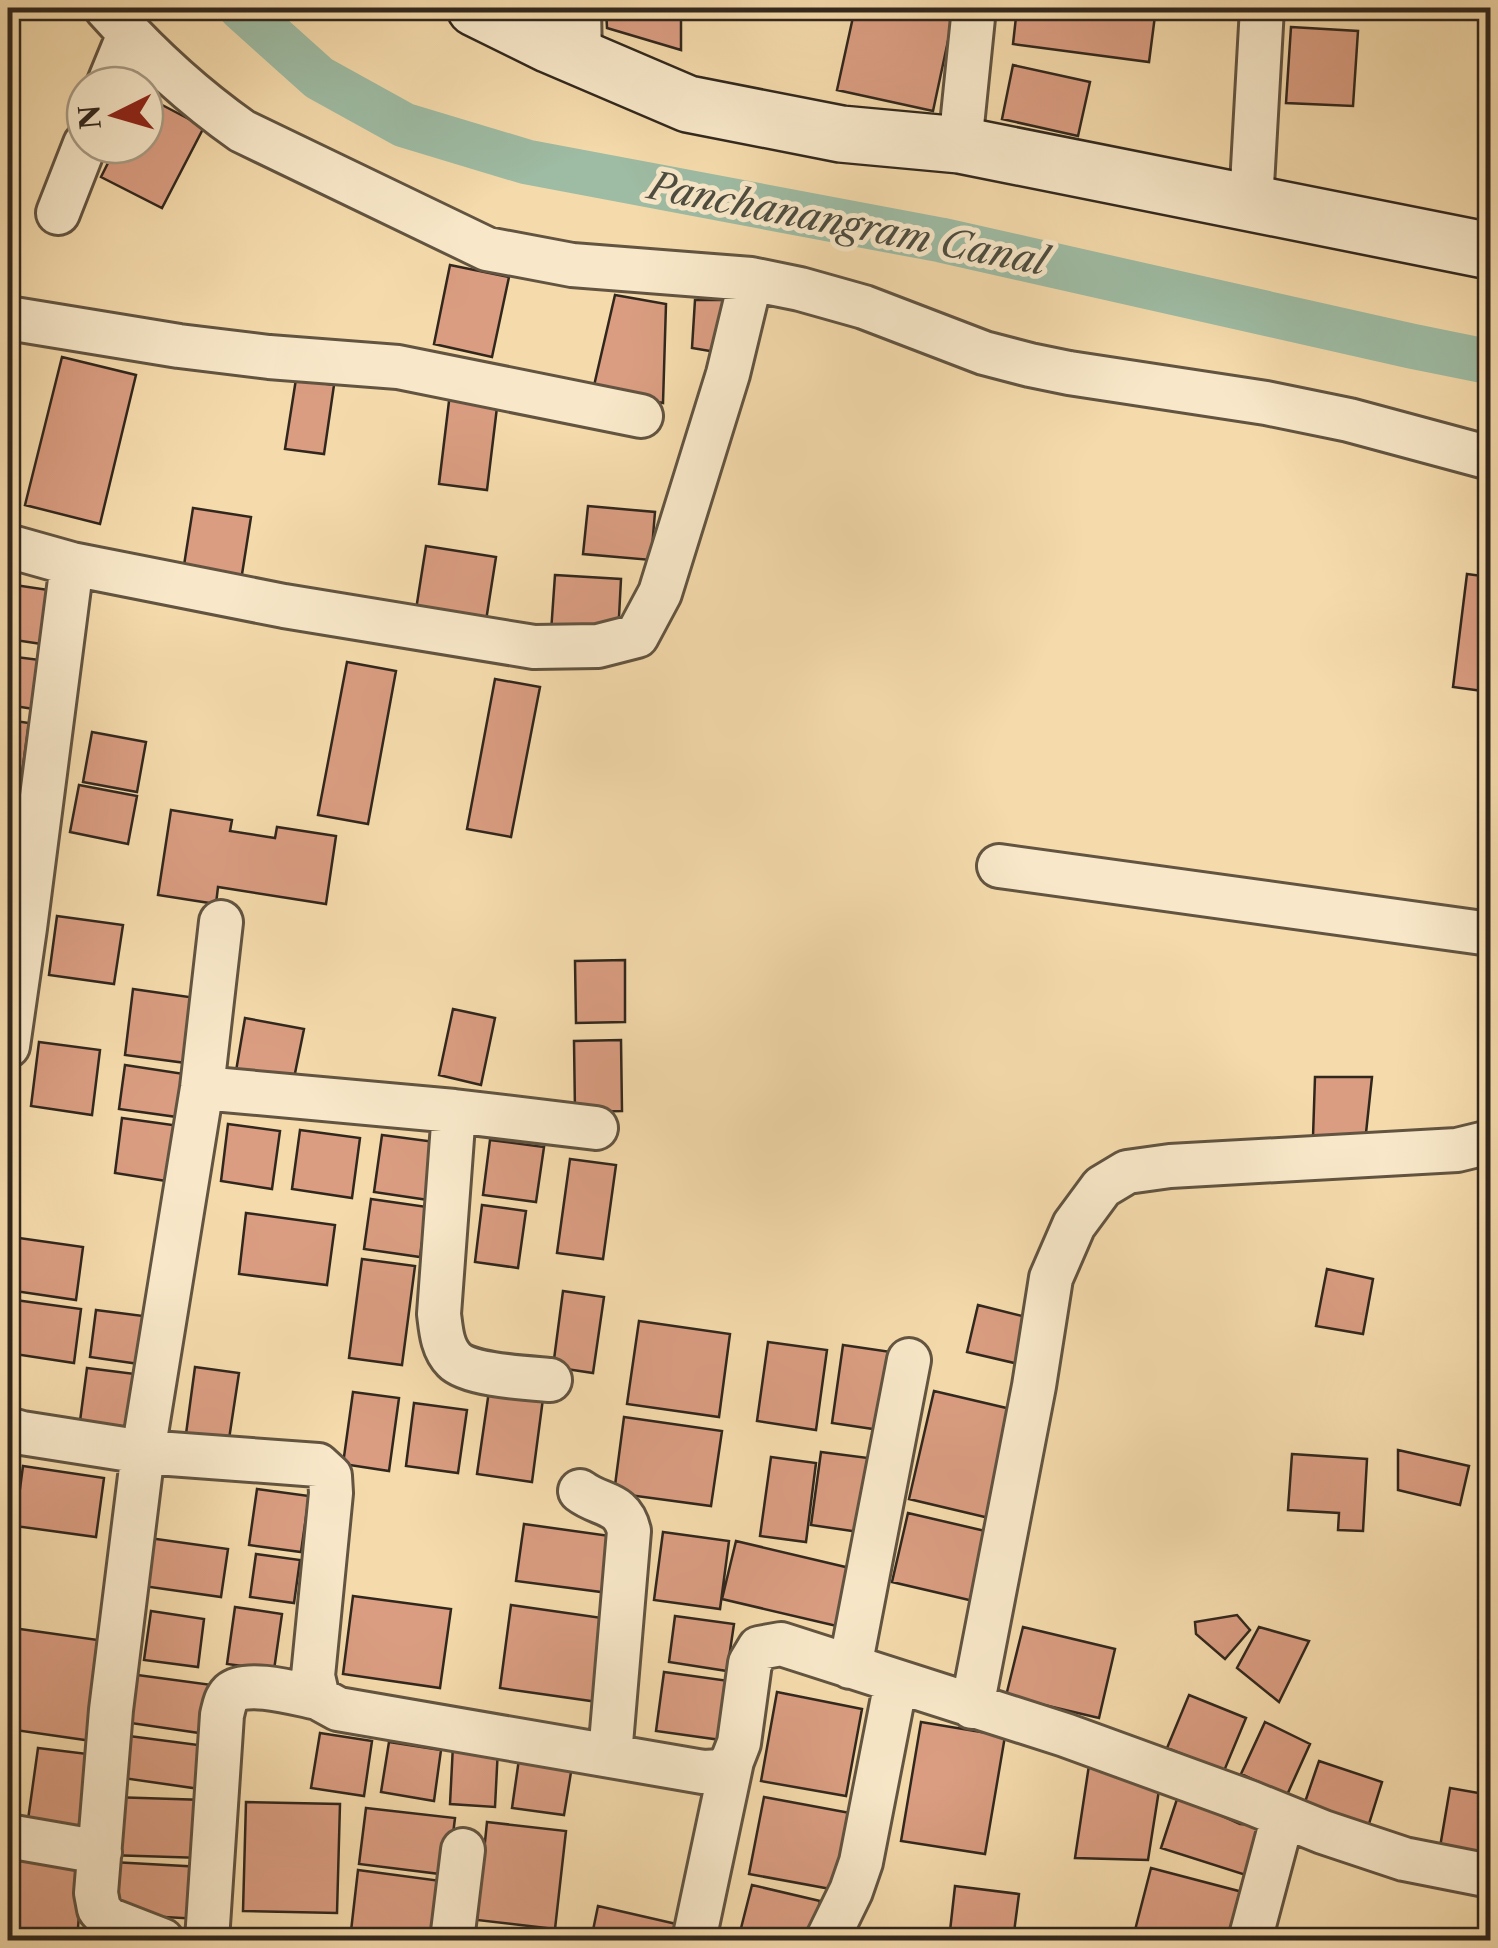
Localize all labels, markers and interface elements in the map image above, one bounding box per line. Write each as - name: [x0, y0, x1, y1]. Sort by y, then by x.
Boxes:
- north arrow: [65, 65, 165, 165]
- text: N: [72, 104, 108, 131]
- water label: Panchanangram Canal: [642, 161, 1055, 286]

